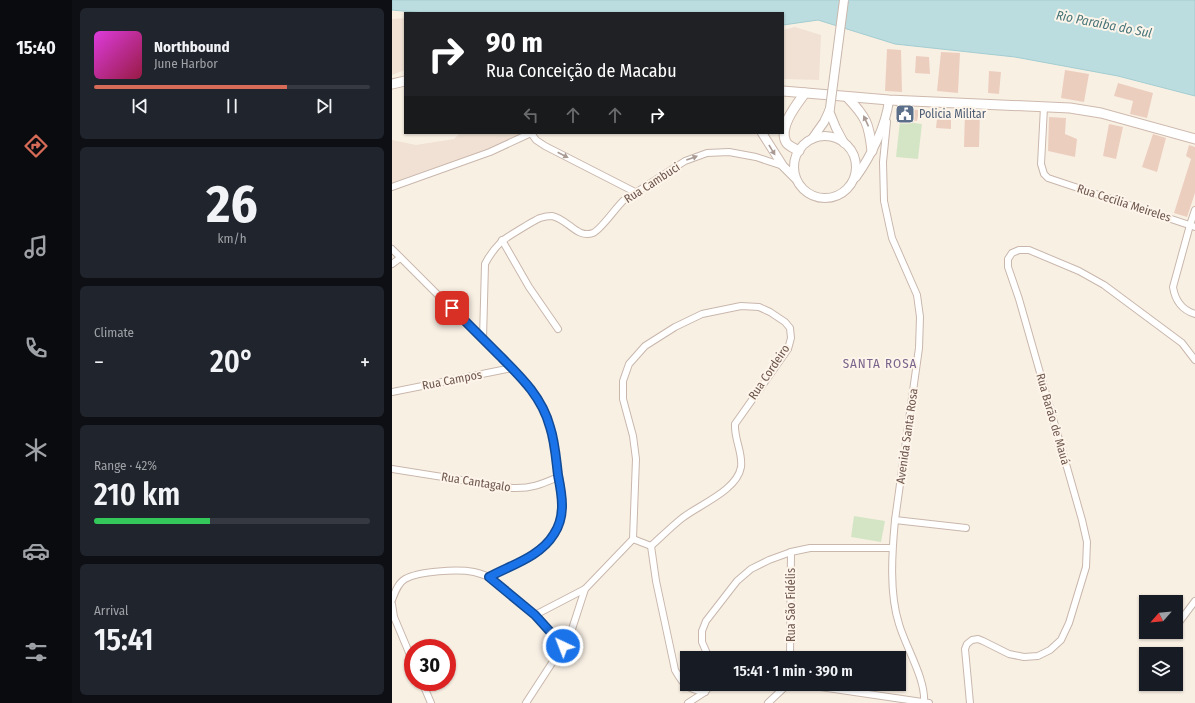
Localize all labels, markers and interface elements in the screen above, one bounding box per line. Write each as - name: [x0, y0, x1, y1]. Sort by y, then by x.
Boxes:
- water label: Rio Paraíba do Sul: [1055, 7, 1154, 41]
- text: 90 m: [486, 26, 543, 59]
- icon: right: [420, 28, 472, 80]
- text: 15:40: [16, 37, 56, 59]
- text: Northbound: [154, 38, 230, 56]
- text: June Harbor: [154, 56, 218, 71]
- text: Rua Conceição de Macabu: [486, 60, 677, 82]
- icon: previous: [129, 95, 151, 117]
- icon: pause: [221, 95, 243, 117]
- icon: next: [313, 95, 335, 117]
- public building icon: Policia Militar: [894, 103, 916, 125]
- icon: left: [520, 104, 542, 126]
- icon: ahead: [562, 104, 584, 126]
- icon: ahead: [604, 104, 626, 126]
- icon: right: [646, 104, 668, 126]
- place label: Policia Militar: [919, 107, 987, 121]
- one-way arrow: [863, 115, 869, 127]
- icon: directions: [22, 132, 50, 160]
- one-way arrow: [769, 144, 776, 156]
- one-way arrow: [557, 152, 569, 158]
- one-way arrow: [687, 155, 699, 161]
- street label: Rua Cambuci: [622, 160, 682, 206]
- text: 26: [206, 173, 258, 236]
- street label: Rua Cecília Meireles: [1075, 181, 1173, 225]
- text: km/h: [218, 231, 247, 246]
- icon: music: [22, 233, 50, 261]
- pin: [435, 291, 469, 325]
- icon: arrive: [441, 297, 463, 319]
- text: Climate: [94, 325, 134, 340]
- icon: phone: [22, 334, 50, 362]
- street label: Rua Cordeiro: [746, 342, 792, 402]
- text: 20°: [210, 344, 254, 380]
- text: −: [94, 349, 104, 376]
- text: +: [360, 349, 370, 376]
- district label: SANTA ROSA: [843, 356, 917, 371]
- street label: Rua Campos: [421, 367, 483, 393]
- street label: Rua Barão de Mauá: [1033, 372, 1073, 466]
- street label: Avenida Santa Rosa: [893, 387, 921, 485]
- icon: climate: [22, 436, 50, 464]
- text: Range · 42%: [94, 458, 157, 473]
- street label: Rua Cantagalo: [440, 470, 512, 494]
- text: 210 km: [94, 477, 180, 513]
- icon: car: [22, 537, 50, 565]
- street label: Rua São Fidélis: [784, 568, 798, 642]
- north arrow: [1139, 595, 1183, 639]
- map controls: [1139, 595, 1183, 691]
- text: Arrival: [94, 603, 128, 618]
- text: 15:41: [94, 622, 153, 658]
- position arrow: [542, 625, 584, 667]
- icon: filters: [22, 638, 50, 666]
- speed limit sign: 30: [404, 639, 456, 691]
- button: layers: [1139, 647, 1183, 691]
- text: 15:41 · 1 min · 390 m: [733, 662, 853, 680]

